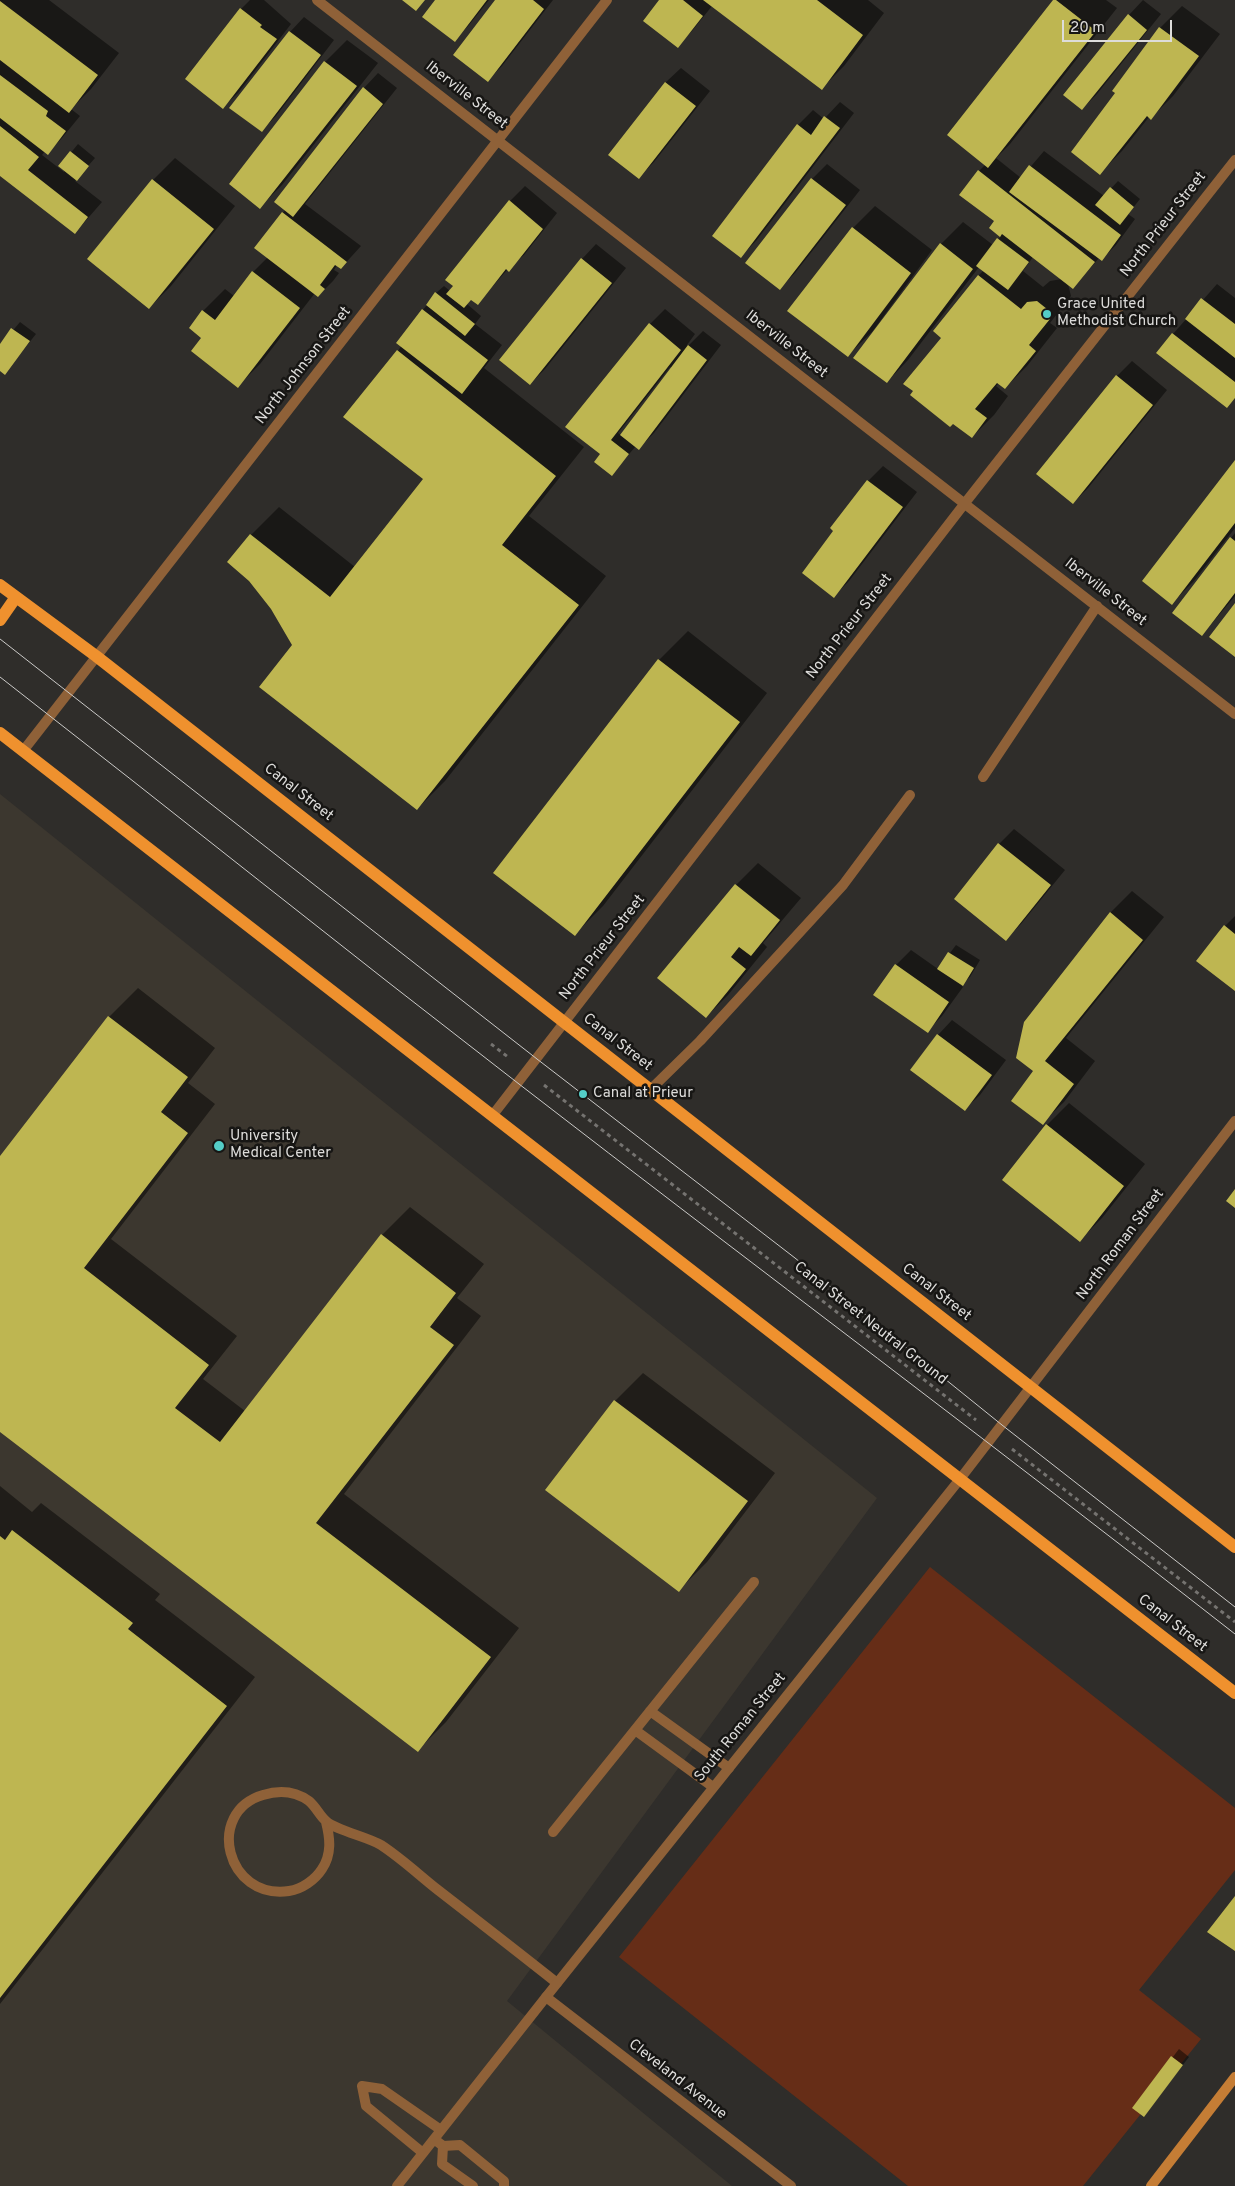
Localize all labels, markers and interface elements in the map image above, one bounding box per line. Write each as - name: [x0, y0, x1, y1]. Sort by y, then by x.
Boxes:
- scale bar: [1065, 10, 1175, 42]
- text: 20 m: [1070, 19, 1105, 38]
- street label: Iberville Street: [421, 58, 511, 134]
- street label: North Prieur Street: [1117, 169, 1211, 281]
- place label: Grace United Methodist Church: [1057, 296, 1176, 331]
- street label: North Johnson Street: [252, 304, 356, 428]
- street label: Iberville Street: [741, 307, 831, 383]
- marker: Grace United Methodist Church: [1041, 308, 1053, 320]
- street label: Iberville Street: [1060, 555, 1150, 631]
- street label: North Prieur Street: [803, 571, 897, 683]
- street label: Canal Street: [260, 760, 336, 826]
- street label: North Prieur Street: [556, 892, 650, 1004]
- street label: Canal Street: [579, 1010, 655, 1076]
- place label: Canal at Prieur: [593, 1085, 693, 1103]
- marker: Canal at Prieur: [577, 1088, 589, 1100]
- place label: University Medical Center: [230, 1128, 331, 1163]
- marker: University Medical Center: [212, 1139, 226, 1153]
- street label: North Roman Street: [1073, 1186, 1169, 1304]
- street label: Canal Street Neutral Ground: [790, 1259, 950, 1389]
- street label: Canal Street: [898, 1260, 974, 1326]
- street label: Canal Street: [1134, 1591, 1210, 1657]
- street label: South Roman Street: [692, 1670, 790, 1786]
- street label: Cleveland Avenue: [624, 2036, 730, 2124]

